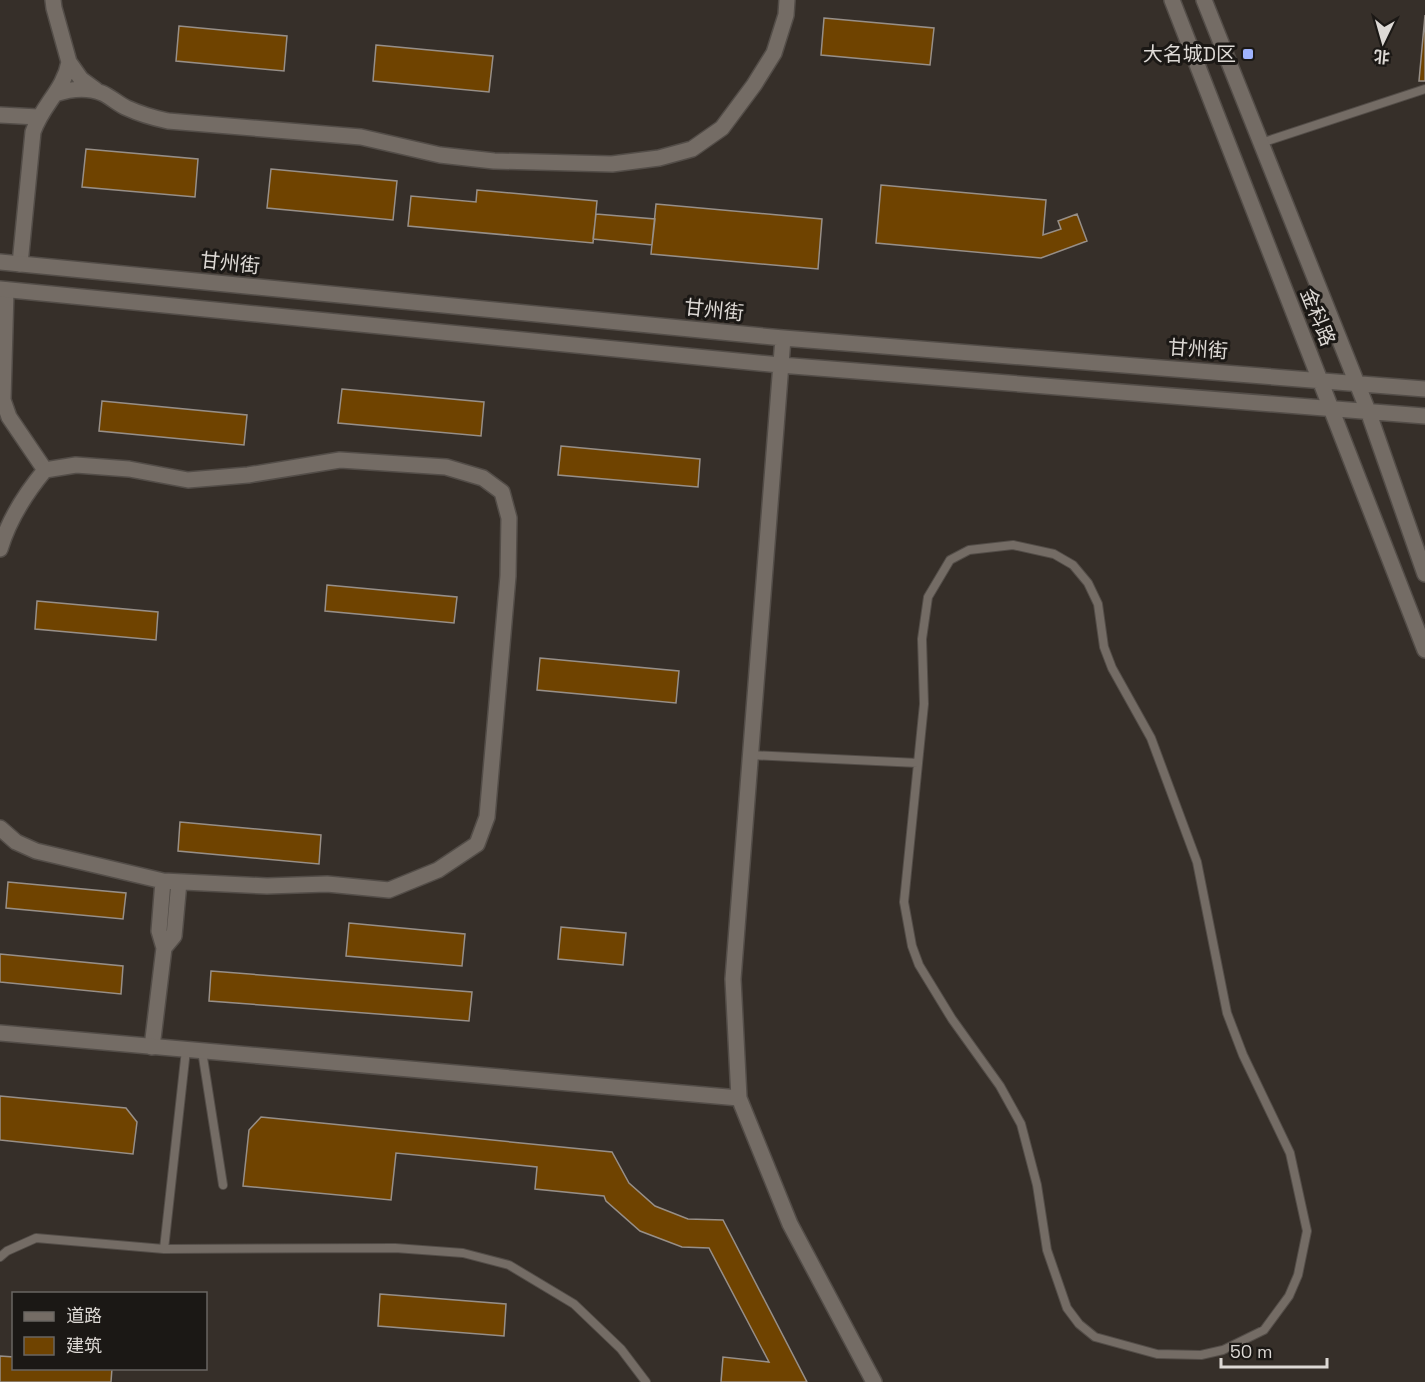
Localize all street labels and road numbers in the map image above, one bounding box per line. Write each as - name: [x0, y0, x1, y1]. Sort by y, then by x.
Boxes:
- street label: 甘州街: [199, 247, 261, 279]
- street label: 金科路: [1295, 284, 1341, 350]
- street label: 甘州街: [683, 294, 745, 326]
- street label: 甘州街: [1167, 334, 1229, 364]

